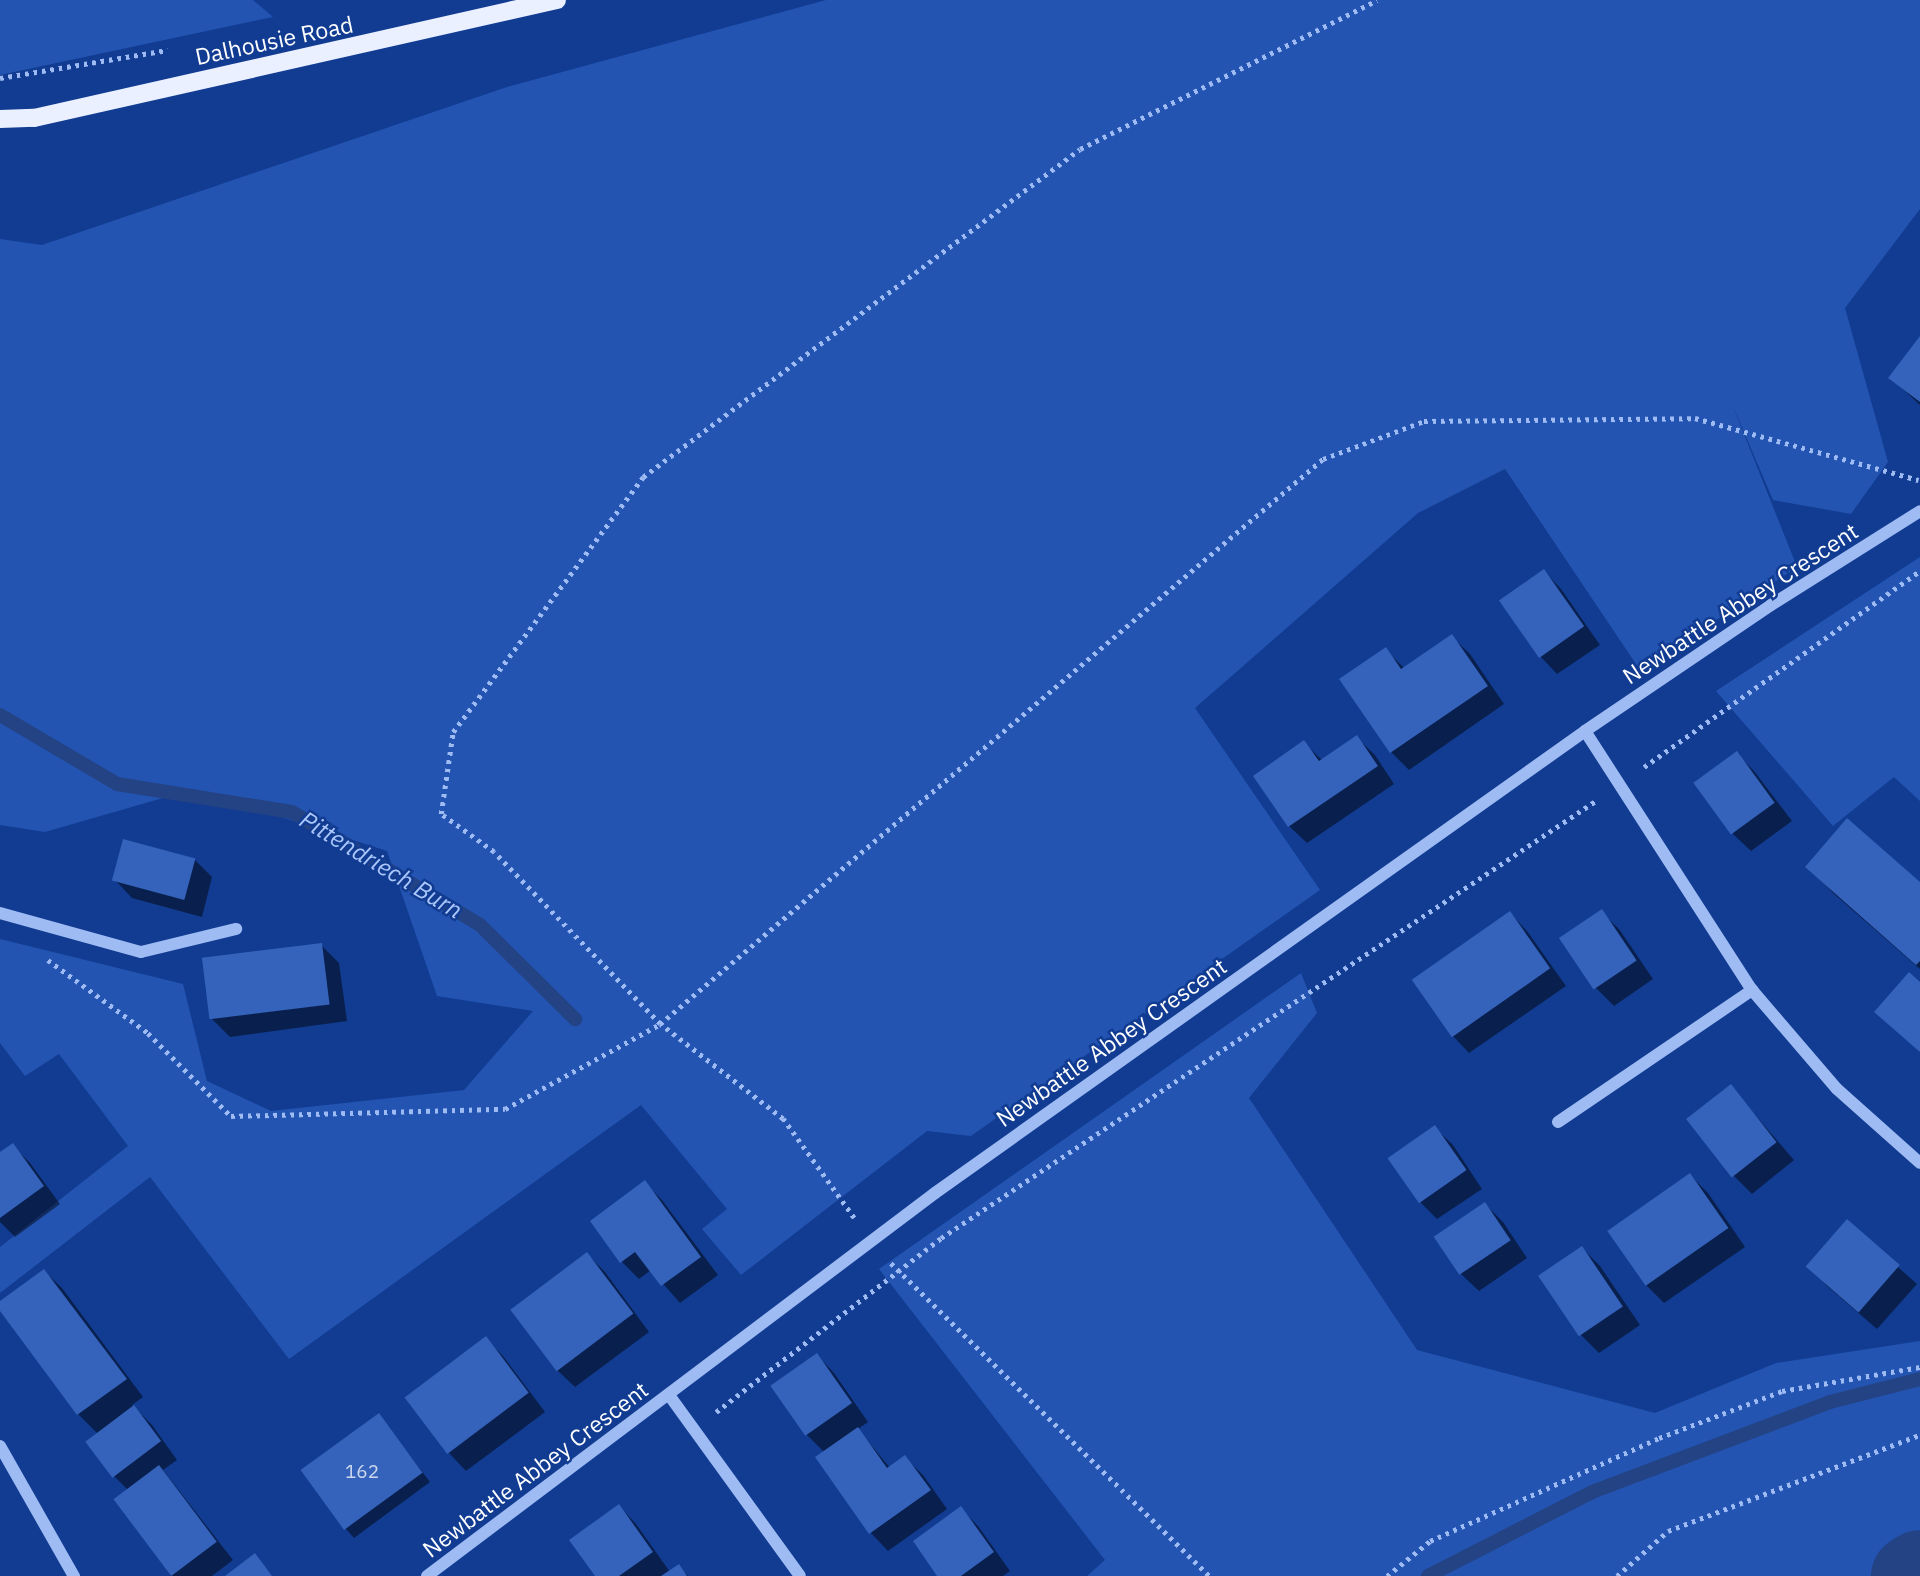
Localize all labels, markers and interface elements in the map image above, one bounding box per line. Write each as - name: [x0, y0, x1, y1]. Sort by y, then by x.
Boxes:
- street label: Dalhousie Road: [192, 10, 356, 70]
- street label: Newbattle Abbey Crescent: [1617, 517, 1863, 689]
- water label: Pittendriech Burn: [295, 805, 467, 925]
- street label: Newbattle Abbey Crescent: [991, 952, 1231, 1132]
- street label: Newbattle Abbey Crescent: [417, 1375, 653, 1563]
- house number: 162: [345, 1461, 379, 1483]

